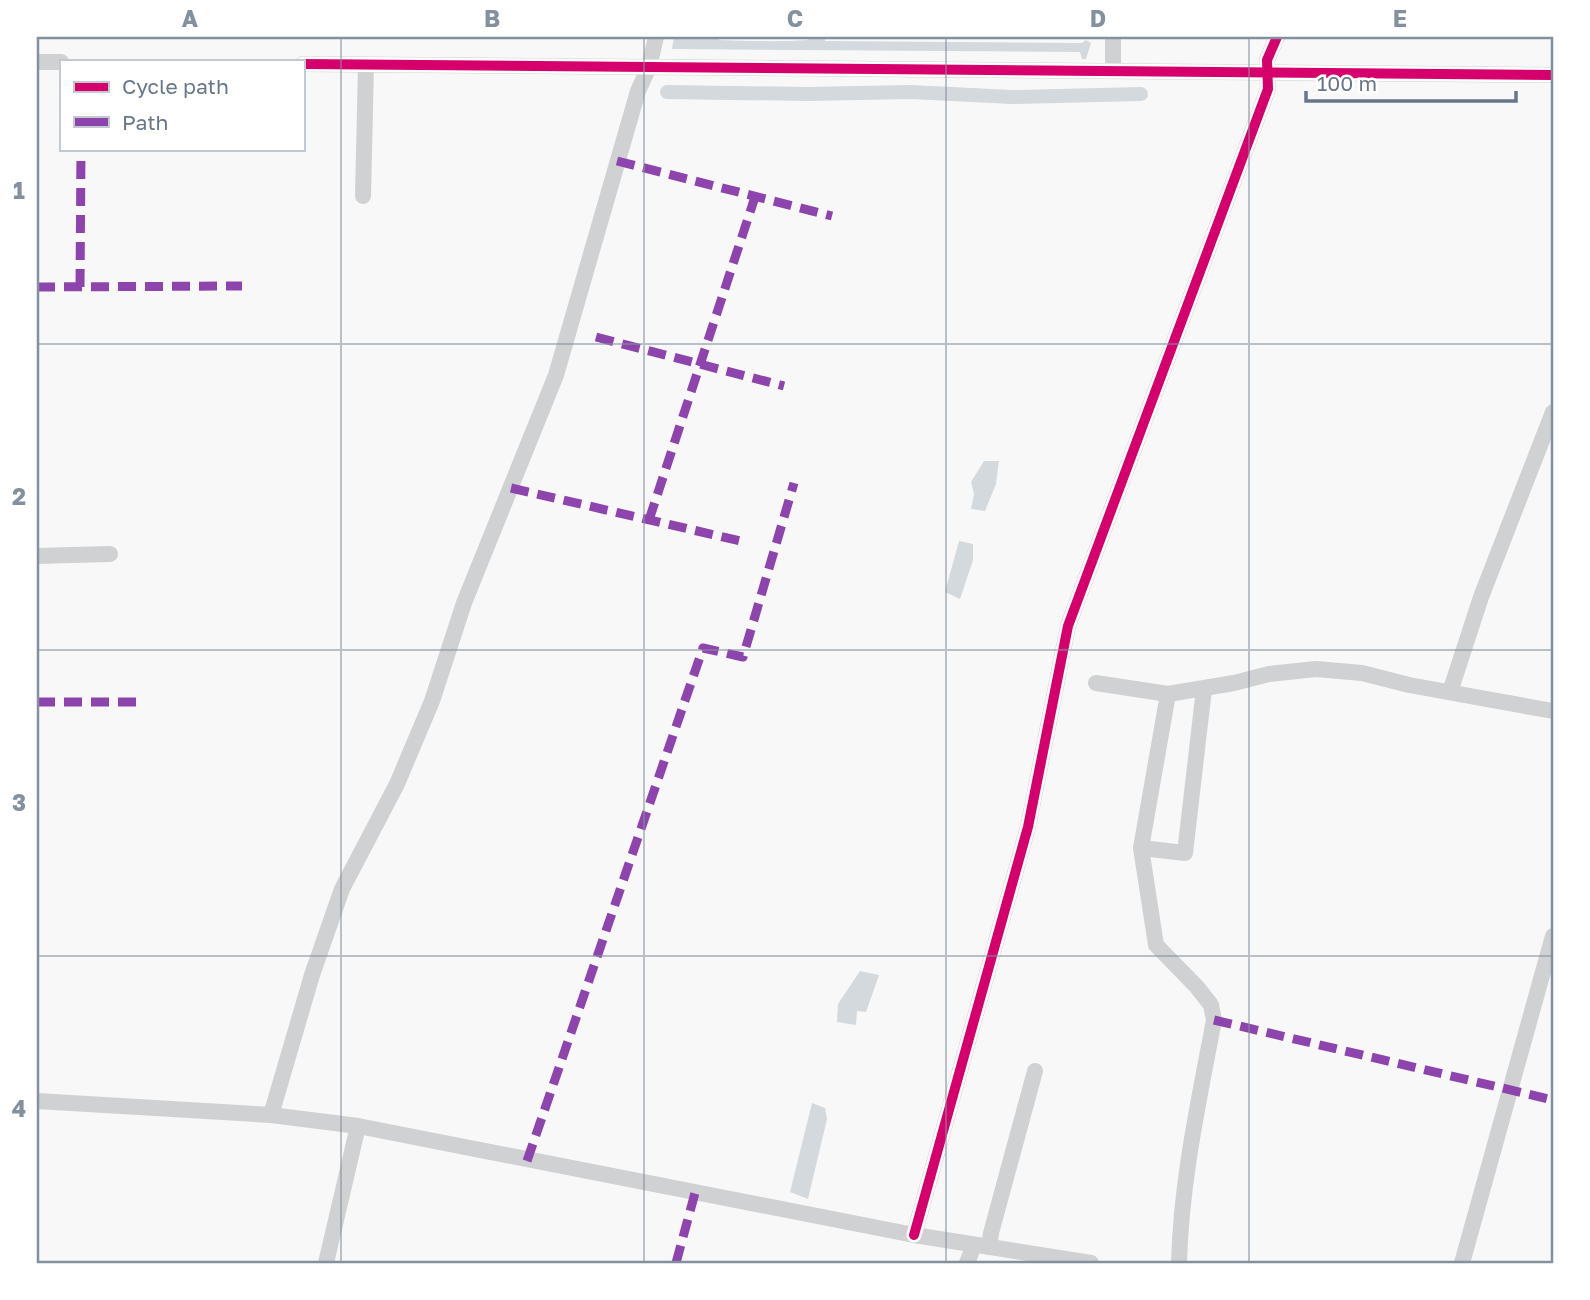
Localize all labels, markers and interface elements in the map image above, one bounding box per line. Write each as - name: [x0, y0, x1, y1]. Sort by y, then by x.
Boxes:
- text: A: [182, 4, 199, 32]
- text: B: [484, 4, 500, 32]
- text: C: [787, 4, 803, 32]
- text: D: [1090, 4, 1106, 32]
- text: E: [1393, 4, 1407, 32]
- legend: [60, 60, 304, 150]
- scale bar: [1306, 60, 1516, 104]
- text: 100 m: [1317, 70, 1377, 96]
- text: Cycle path: [122, 73, 229, 99]
- text: Path: [122, 109, 169, 135]
- text: 1: [13, 176, 25, 204]
- text: 2: [12, 482, 26, 510]
- text: 3: [12, 788, 26, 816]
- text: 4: [12, 1094, 26, 1122]

